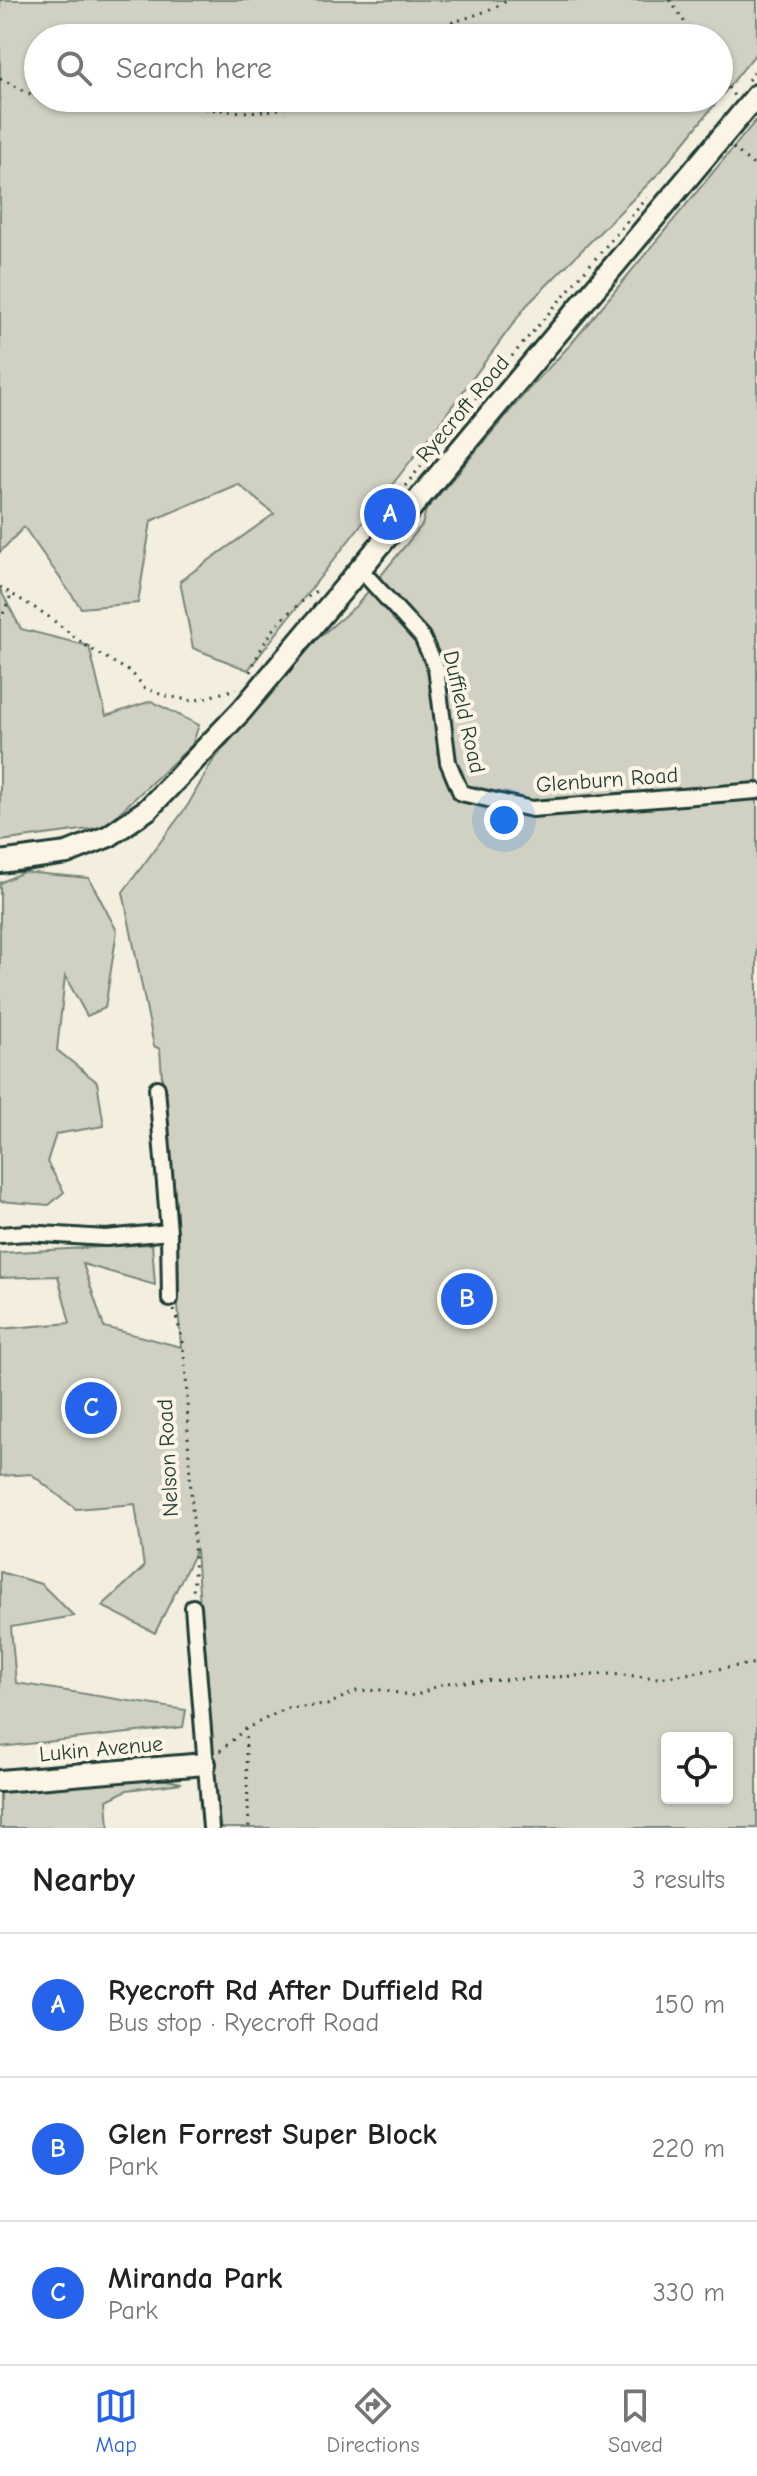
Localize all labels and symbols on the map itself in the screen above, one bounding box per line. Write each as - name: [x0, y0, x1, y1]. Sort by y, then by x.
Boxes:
- street label: Ryecroft Road: [411, 350, 515, 468]
- pin: A: [364, 484, 416, 544]
- street label: Duffield Road: [437, 648, 491, 776]
- street label: Glenburn Road: [535, 762, 679, 798]
- your location: [484, 800, 524, 840]
- pin: B: [441, 1269, 493, 1329]
- pin: C: [65, 1378, 117, 1438]
- street label: Nelson Road: [152, 1398, 184, 1518]
- street label: Lukin Avenue: [38, 1731, 164, 1767]

